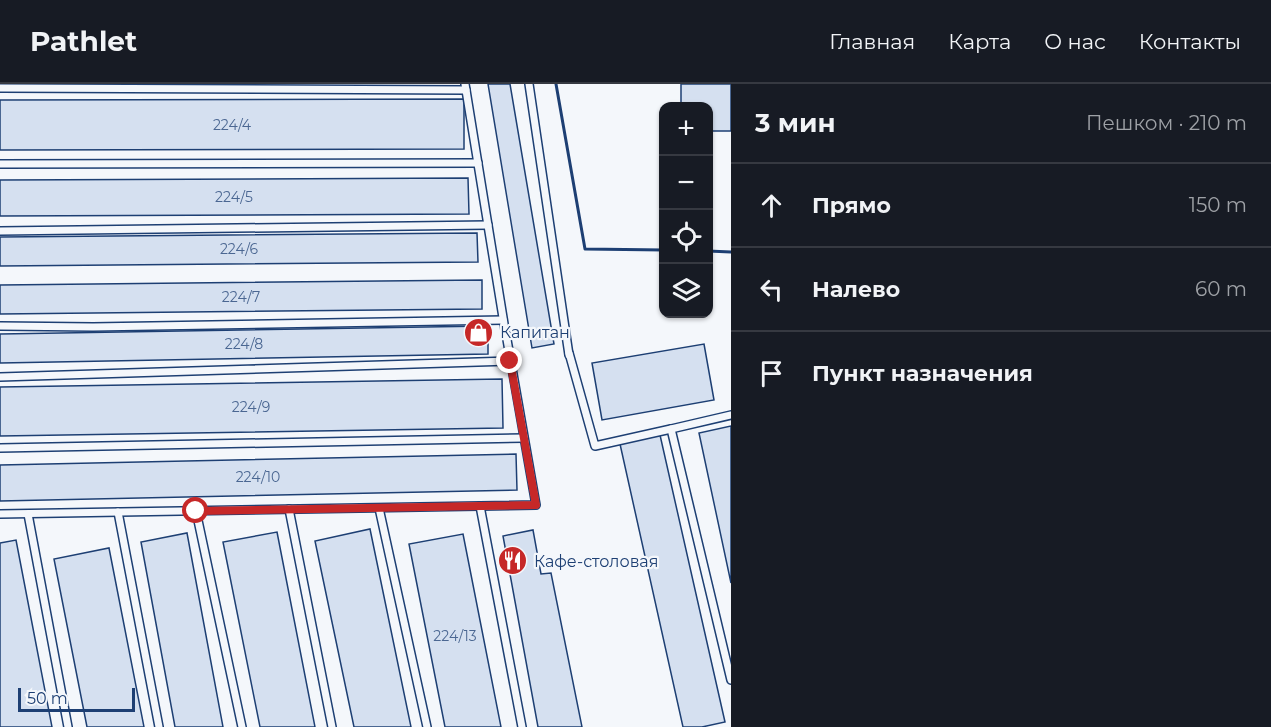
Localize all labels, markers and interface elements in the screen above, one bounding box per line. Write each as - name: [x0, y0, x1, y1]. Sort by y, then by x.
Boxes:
- text: Pathlet: [30, 24, 137, 58]
- text: Главная: [829, 29, 915, 54]
- text: Карта: [948, 29, 1011, 54]
- text: О нас: [1044, 29, 1106, 54]
- text: Контакты: [1139, 29, 1241, 54]
- map controls: [659, 102, 713, 318]
- button: +: [659, 102, 713, 156]
- text: 3 мин: [755, 107, 835, 139]
- text: Пешком · 210 m: [1086, 111, 1247, 135]
- house number: 224/4: [213, 116, 252, 134]
- button: −: [659, 156, 713, 210]
- house number: 224/5: [215, 188, 253, 206]
- icon: ahead: [755, 189, 788, 222]
- text: Прямо: [812, 192, 891, 219]
- text: 150 m: [1189, 193, 1247, 217]
- button: locate: [659, 210, 713, 264]
- house number: 224/6: [220, 240, 259, 258]
- button: layers: [659, 264, 713, 318]
- icon: left: [755, 273, 788, 306]
- text: Налево: [812, 276, 900, 303]
- text: 60 m: [1195, 277, 1247, 301]
- house number: 224/7: [222, 288, 260, 306]
- shop icon: Капитан: [463, 316, 495, 348]
- place label: Капитан: [500, 323, 570, 342]
- house number: 224/8: [225, 335, 263, 353]
- route end: [496, 347, 522, 373]
- icon: arrive: [755, 357, 788, 390]
- text: Пункт назначения: [812, 360, 1033, 387]
- house number: 224/9: [232, 398, 270, 416]
- house number: 224/10: [236, 468, 280, 486]
- route start: [182, 497, 208, 523]
- restaurant icon: Кафе-столовая: [497, 545, 529, 577]
- place label: Кафе-столовая: [534, 552, 658, 571]
- house number: 224/13: [433, 627, 477, 645]
- scale bar: [18, 685, 135, 712]
- text: 50 m: [27, 689, 68, 708]

